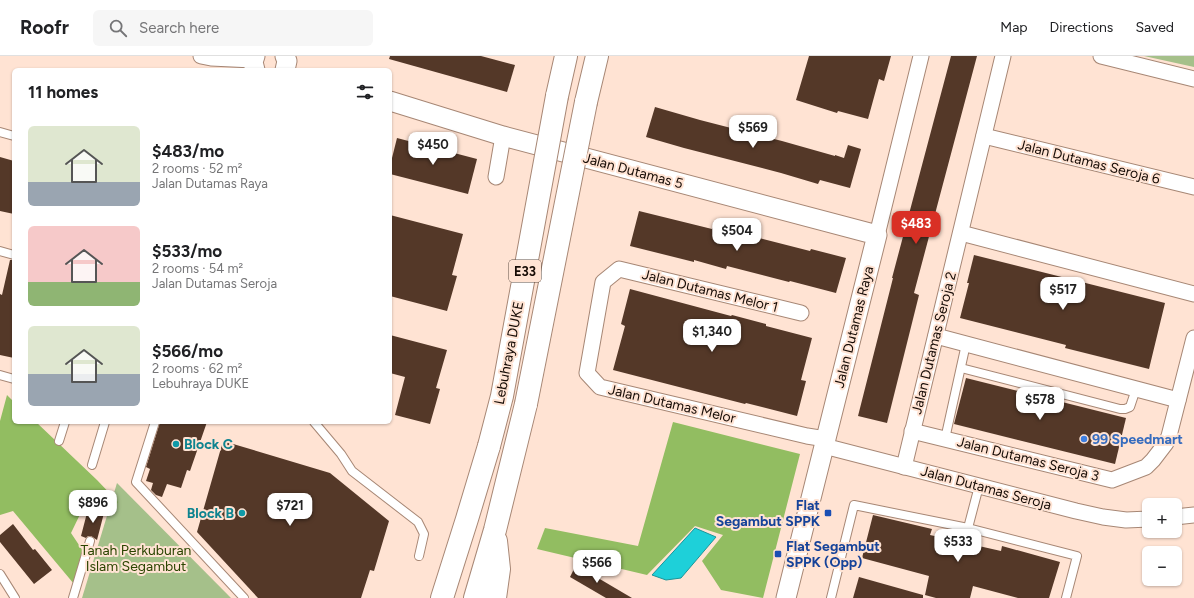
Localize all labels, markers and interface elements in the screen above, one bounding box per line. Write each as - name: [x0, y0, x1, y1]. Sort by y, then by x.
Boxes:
- search box: [93, 10, 373, 46]
- text: Roofr: [20, 16, 69, 39]
- icon: search: [107, 17, 129, 39]
- text: Search here: [139, 19, 219, 37]
- text: Map: [1000, 19, 1028, 36]
- text: Directions: [1050, 19, 1113, 36]
- text: Saved: [1135, 19, 1174, 36]
- icon: filters: [354, 81, 376, 103]
- text: 11 homes: [28, 82, 98, 102]
- pin: $569: [729, 115, 777, 149]
- text: $569: [738, 120, 768, 135]
- pin: $450: [409, 132, 457, 166]
- street label: Jalan Dutamas Seroja 6: [1016, 136, 1162, 188]
- text: $450: [417, 137, 449, 152]
- text: $483/mo: [152, 141, 224, 161]
- icon: home: [60, 142, 108, 190]
- street label: Jalan Dutamas 5: [581, 149, 685, 193]
- text: 2 rooms · 52 m²: [152, 161, 243, 176]
- text: Jalan Dutamas Raya: [152, 176, 268, 191]
- pin: $483: [892, 211, 940, 245]
- text: $483: [901, 216, 931, 231]
- pin: $504: [713, 218, 761, 252]
- text: $504: [721, 223, 753, 238]
- text: $533/mo: [152, 241, 222, 261]
- icon: home: [60, 242, 108, 290]
- road number: E33: [509, 260, 541, 282]
- text: 2 rooms · 54 m²: [152, 261, 243, 276]
- street label: Jalan Dutamas Raya: [831, 264, 877, 390]
- street label: Jalan Dutamas Melor 1: [640, 266, 780, 316]
- street label: Jalan Dutamas Seroja 2: [908, 270, 960, 416]
- text: Jalan Dutamas Seroja: [152, 276, 277, 291]
- pin: $517: [1039, 277, 1087, 311]
- text: $517: [1049, 282, 1077, 297]
- street label: Lebuhraya DUKE: [491, 300, 527, 406]
- pin: $1,340: [679, 319, 745, 353]
- text: $1,340: [692, 324, 732, 339]
- text: $566/mo: [152, 341, 223, 361]
- icon: home: [60, 342, 108, 390]
- text: 2 rooms · 62 m²: [152, 361, 242, 376]
- text: Lebuhraya DUKE: [152, 376, 249, 391]
- street label: Jalan Dutamas Melor: [607, 381, 738, 427]
- pin: $578: [1016, 387, 1064, 421]
- text: $578: [1025, 392, 1055, 407]
- place label: 99 Speedmart: [1092, 431, 1183, 448]
- street label: Jalan Dutamas Seroja 3: [955, 433, 1101, 485]
- marker: 99 Speedmart: [1079, 434, 1089, 444]
- place label: Block C: [184, 436, 233, 453]
- marker: Block C: [171, 439, 181, 449]
- street label: Jalan Dutamas Seroja: [919, 462, 1053, 514]
- pin: $896: [69, 490, 117, 524]
- pin: $721: [266, 493, 314, 527]
- text: $896: [78, 495, 108, 510]
- place label: Flat Segambut SPPK: [716, 497, 821, 530]
- text: $721: [276, 498, 304, 513]
- map controls: [1142, 498, 1182, 586]
- button: +: [1142, 498, 1182, 538]
- place label: Block B: [187, 505, 234, 522]
- marker: Block B: [237, 508, 247, 518]
- marker: Flat Segambut SPPK: [823, 508, 833, 518]
- pin: $533: [934, 529, 982, 563]
- text: $533: [943, 534, 973, 549]
- place label: Flat Segambut SPPK (Opp): [786, 538, 880, 571]
- park label: Tanah Perkuburan Islam Segambut: [81, 542, 192, 575]
- button: −: [1142, 546, 1182, 586]
- marker: Flat Segambut SPPK (Opp): [773, 549, 783, 559]
- pin: $566: [573, 550, 621, 584]
- text: $566: [582, 555, 612, 570]

